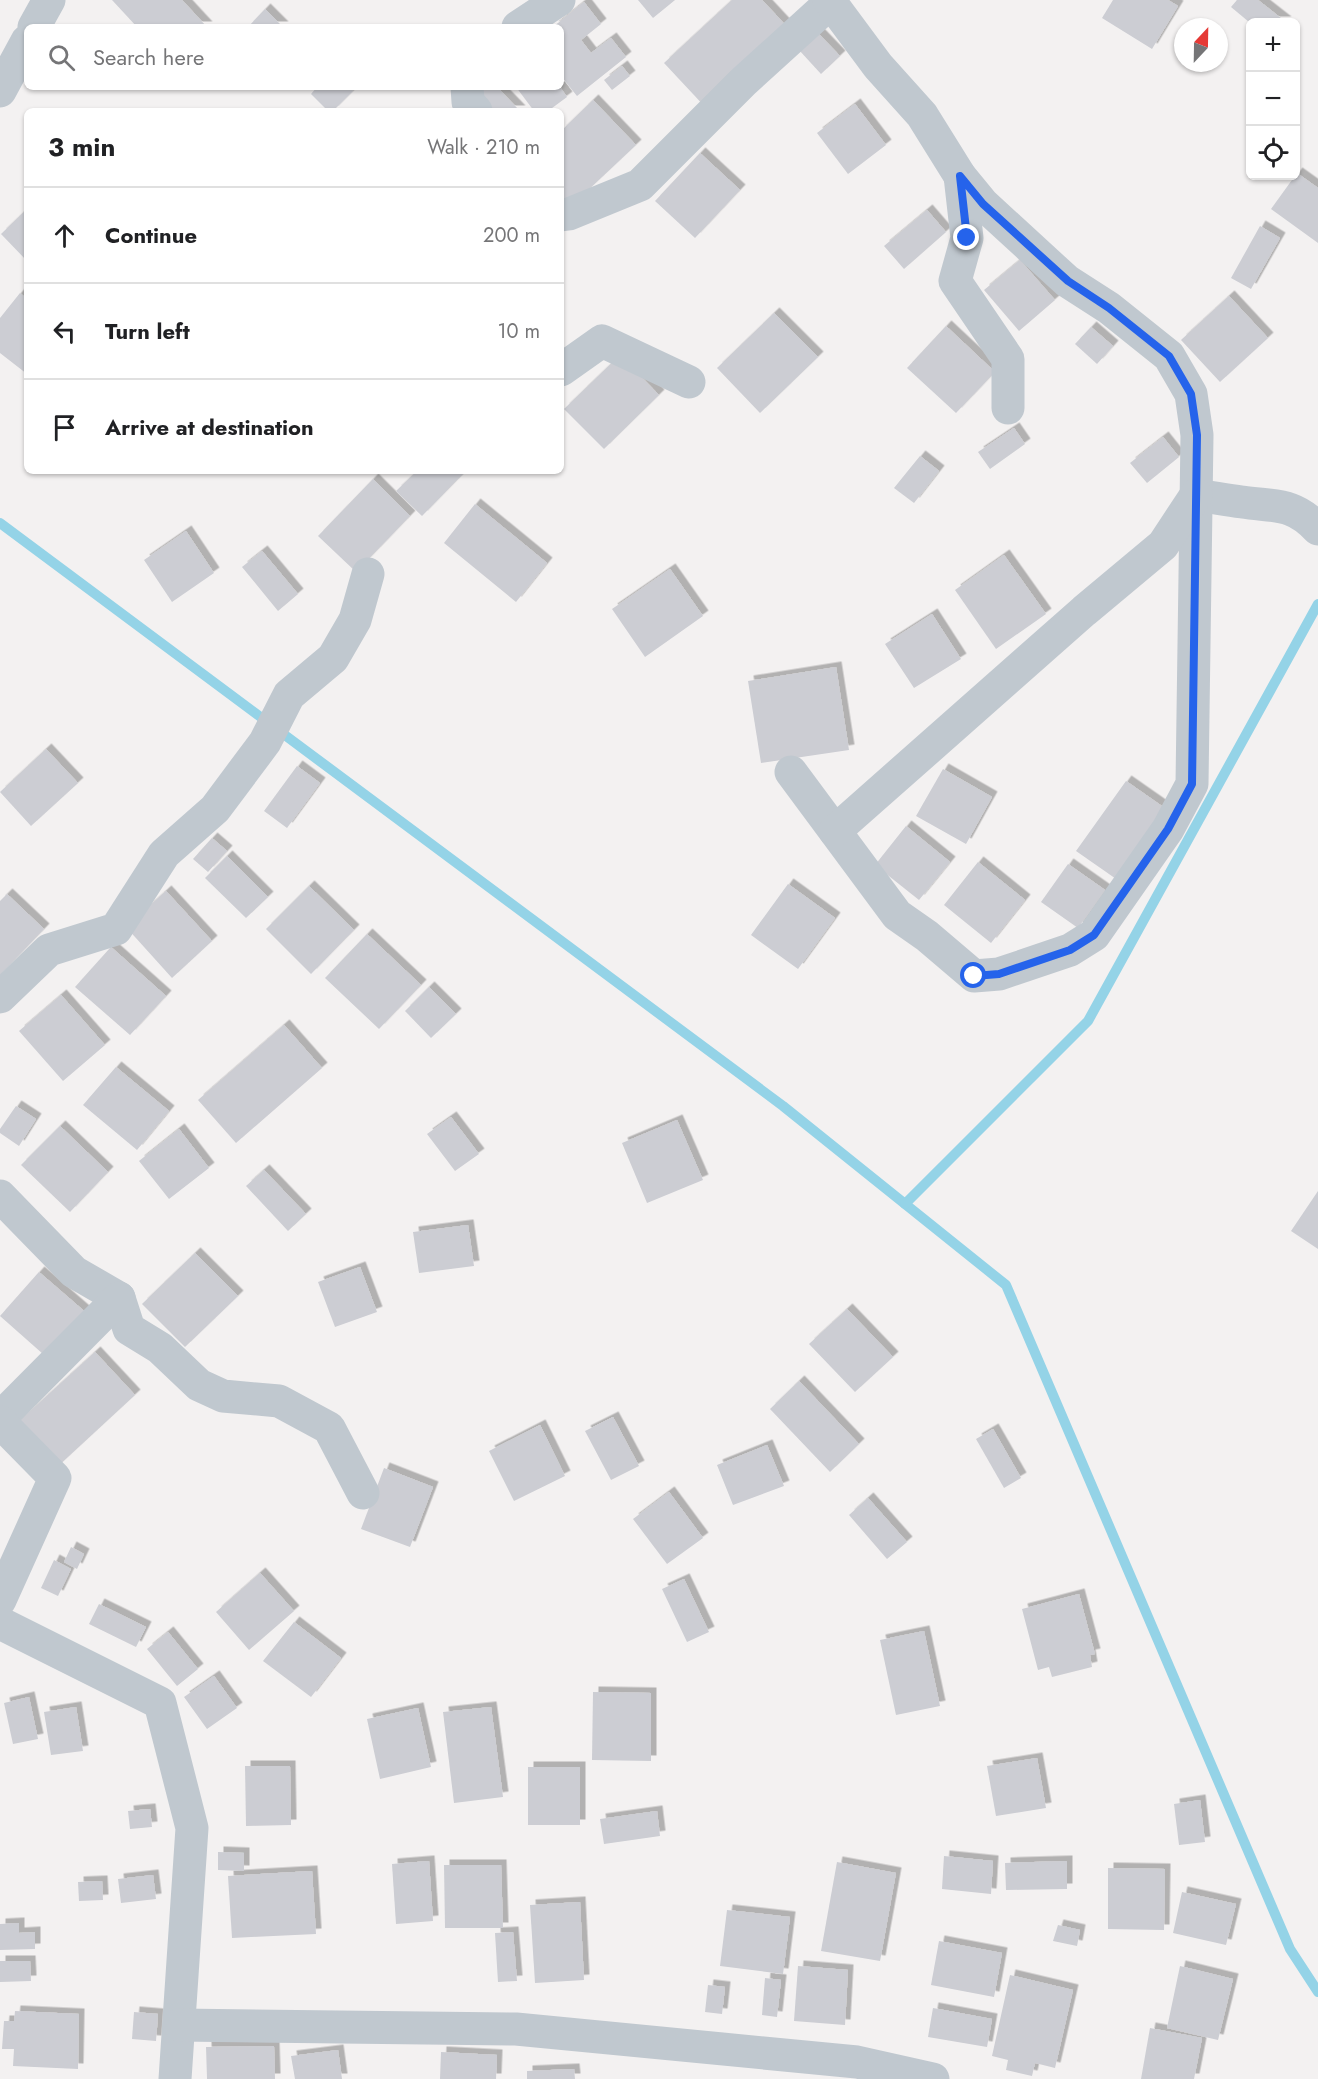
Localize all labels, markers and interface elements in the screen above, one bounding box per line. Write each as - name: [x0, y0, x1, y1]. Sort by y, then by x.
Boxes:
- north arrow: [1174, 18, 1228, 72]
- map controls: [1246, 18, 1300, 180]
- button: +: [1246, 18, 1300, 72]
- search box: [24, 24, 564, 90]
- icon: search: [45, 41, 78, 74]
- text: Search here: [93, 41, 204, 73]
- button: −: [1246, 72, 1300, 126]
- button: locate: [1246, 126, 1300, 180]
- text: 3 min: [48, 128, 115, 166]
- text: Walk · 210 m: [427, 133, 540, 162]
- icon: ahead: [48, 219, 81, 252]
- text: Continue: [105, 219, 197, 251]
- text: 200 m: [483, 221, 540, 250]
- route end: [953, 224, 979, 250]
- icon: left: [48, 315, 81, 348]
- text: Turn left: [105, 315, 190, 347]
- text: 10 m: [497, 317, 540, 346]
- icon: arrive: [48, 411, 81, 444]
- text: Arrive at destination: [105, 411, 314, 443]
- route start: [960, 962, 986, 988]

